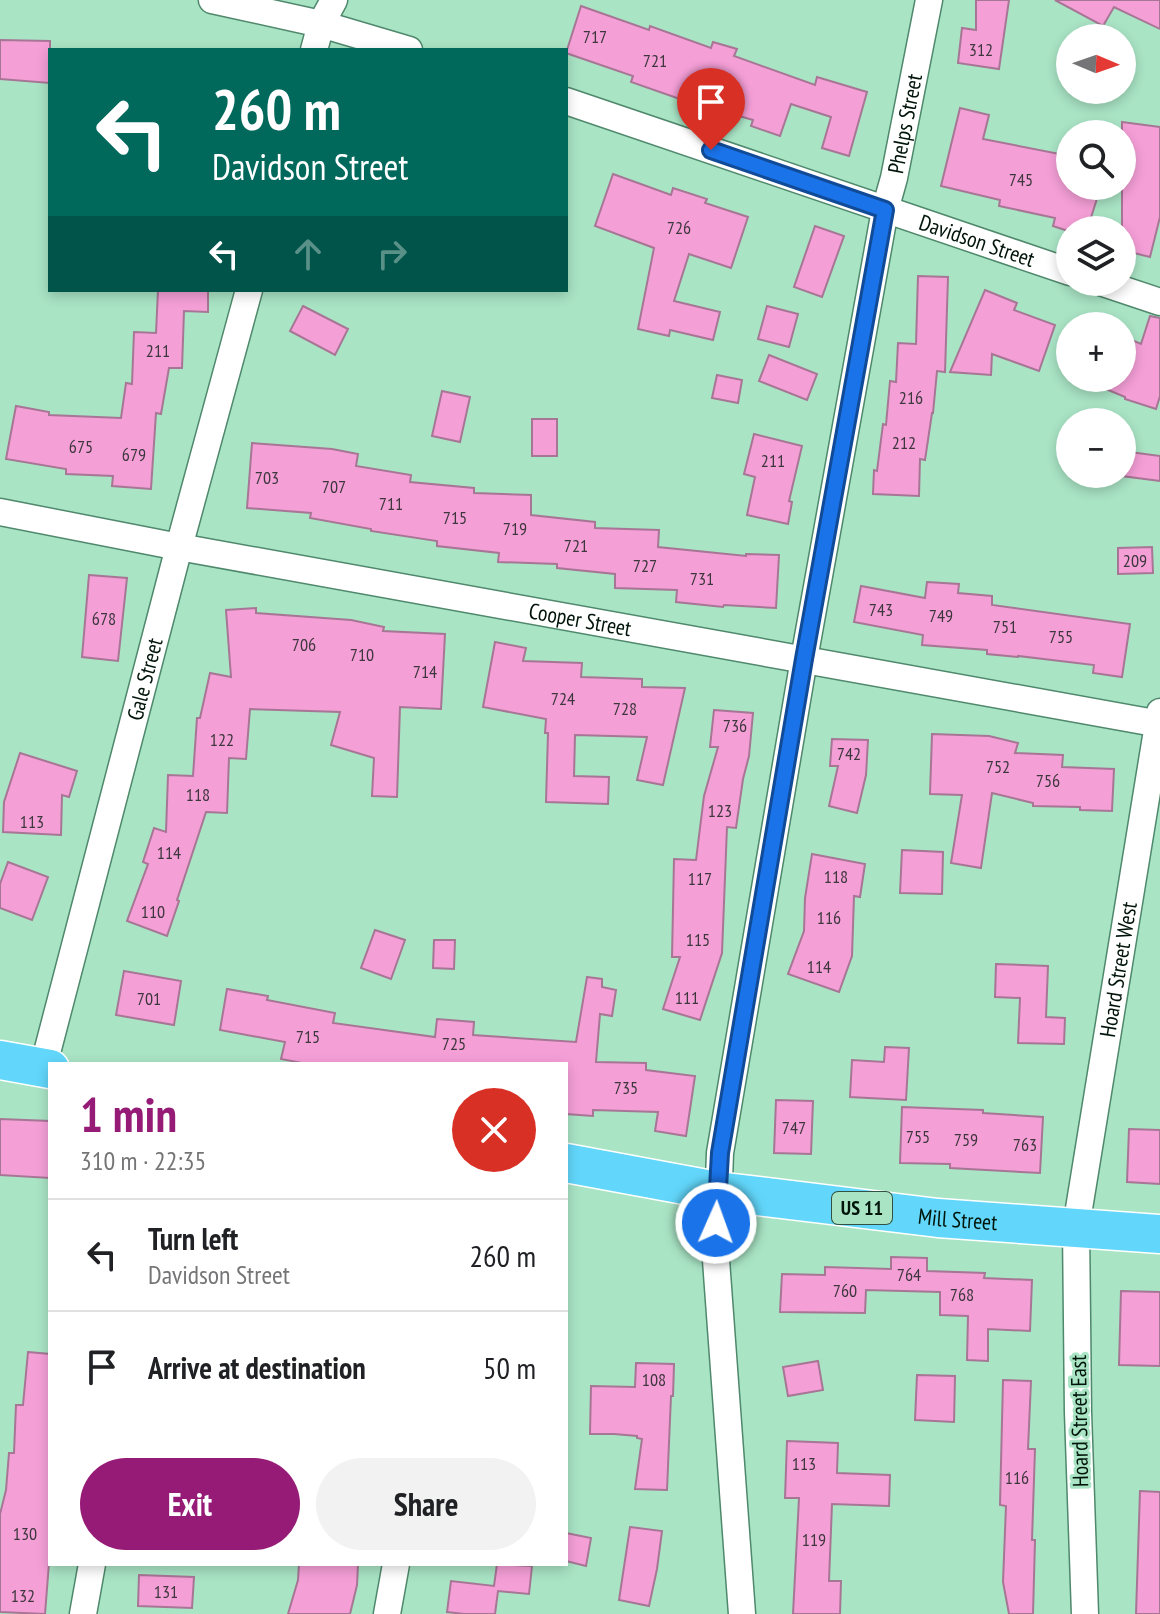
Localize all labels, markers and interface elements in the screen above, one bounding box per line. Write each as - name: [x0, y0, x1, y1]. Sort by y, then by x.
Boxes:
- north arrow: [1056, 24, 1136, 104]
- map controls: [1056, 24, 1136, 488]
- house number: 717: [583, 25, 607, 48]
- house number: 312: [969, 38, 993, 61]
- house number: 721: [643, 49, 667, 72]
- pin: [677, 68, 745, 150]
- street label: Phelps Street: [881, 71, 928, 176]
- text: 260 m: [212, 73, 341, 145]
- icon: left: [80, 80, 184, 184]
- icon: arrive: [689, 80, 733, 124]
- button: search: [1056, 120, 1136, 200]
- text: Davidson Street: [212, 143, 408, 190]
- house number: 745: [1009, 168, 1033, 191]
- street label: Davidson Street: [916, 208, 1038, 273]
- house number: 726: [667, 216, 691, 239]
- button: layers: [1056, 216, 1136, 296]
- icon: left: [202, 232, 246, 276]
- icon: ahead: [286, 232, 330, 276]
- icon: right: [370, 232, 414, 276]
- button: +: [1056, 312, 1136, 392]
- house number: 211: [146, 339, 170, 362]
- house number: 216: [899, 386, 923, 409]
- button: −: [1056, 408, 1136, 488]
- house number: 212: [892, 431, 916, 454]
- house number: 675: [69, 435, 93, 458]
- house number: 679: [122, 443, 146, 466]
- house number: 211: [761, 449, 785, 472]
- house number: 703: [255, 466, 279, 489]
- house number: 707: [322, 475, 346, 498]
- house number: 711: [379, 492, 403, 515]
- house number: 715: [443, 506, 467, 529]
- house number: 719: [503, 517, 527, 540]
- house number: 721: [564, 534, 588, 557]
- house number: 209: [1123, 549, 1147, 572]
- house number: 727: [633, 554, 657, 577]
- house number: 731: [690, 567, 714, 590]
- street label: Cooper Street: [527, 596, 634, 642]
- house number: 743: [869, 598, 893, 621]
- house number: 749: [929, 604, 953, 627]
- house number: 678: [92, 607, 116, 630]
- house number: 751: [993, 615, 1017, 638]
- house number: 755: [1049, 625, 1073, 648]
- house number: 706: [292, 633, 316, 656]
- street label: Gale Street: [120, 635, 169, 723]
- house number: 710: [350, 643, 374, 666]
- house number: 714: [413, 660, 437, 683]
- house number: 724: [551, 687, 575, 710]
- house number: 728: [613, 697, 637, 720]
- house number: 736: [723, 714, 747, 737]
- house number: 122: [210, 728, 234, 751]
- house number: 742: [837, 742, 861, 765]
- house number: 752: [986, 755, 1010, 778]
- house number: 756: [1036, 769, 1060, 792]
- house number: 118: [186, 783, 210, 806]
- house number: 123: [708, 799, 732, 822]
- house number: 113: [20, 810, 44, 833]
- house number: 114: [157, 841, 181, 864]
- house number: 118: [824, 865, 848, 888]
- house number: 117: [688, 867, 712, 890]
- house number: 110: [141, 900, 165, 923]
- street label: Hoard Street West: [1093, 900, 1143, 1039]
- house number: 116: [817, 906, 841, 929]
- house number: 115: [686, 928, 710, 951]
- house number: 114: [807, 955, 831, 978]
- house number: 111: [675, 986, 699, 1009]
- house number: 701: [137, 987, 161, 1010]
- house number: 715: [296, 1025, 320, 1048]
- house number: 725: [442, 1032, 466, 1055]
- house number: 735: [614, 1076, 638, 1099]
- text: 1 min: [80, 1083, 177, 1145]
- button: close: [452, 1088, 536, 1172]
- house number: 747: [782, 1116, 806, 1139]
- house number: 755: [906, 1125, 930, 1148]
- house number: 759: [954, 1128, 978, 1151]
- house number: 763: [1013, 1133, 1037, 1156]
- text: 310 m · 22:35: [80, 1144, 206, 1177]
- position arrow: [674, 1181, 758, 1265]
- road number: US 11: [832, 1192, 892, 1224]
- street label: Mill Street: [917, 1202, 998, 1236]
- text: Turn left: [148, 1219, 238, 1258]
- icon: left: [80, 1233, 124, 1277]
- text: 260 m: [470, 1236, 536, 1275]
- text: Davidson Street: [148, 1258, 290, 1291]
- house number: 764: [897, 1263, 921, 1286]
- house number: 760: [833, 1279, 857, 1302]
- house number: 768: [950, 1283, 974, 1306]
- icon: arrive: [80, 1345, 124, 1389]
- text: Arrive at destination: [148, 1348, 366, 1387]
- text: 50 m: [483, 1348, 536, 1387]
- street label: Hoard Street East: [1064, 1355, 1094, 1487]
- house number: 108: [642, 1368, 666, 1391]
- house number: 113: [792, 1452, 816, 1475]
- button: Exit: [80, 1458, 300, 1550]
- button: Share: [316, 1458, 536, 1550]
- house number: 116: [1005, 1466, 1029, 1489]
- house number: 130: [13, 1522, 37, 1545]
- house number: 119: [802, 1528, 826, 1551]
- house number: 131: [154, 1580, 178, 1603]
- house number: 132: [11, 1584, 35, 1607]

